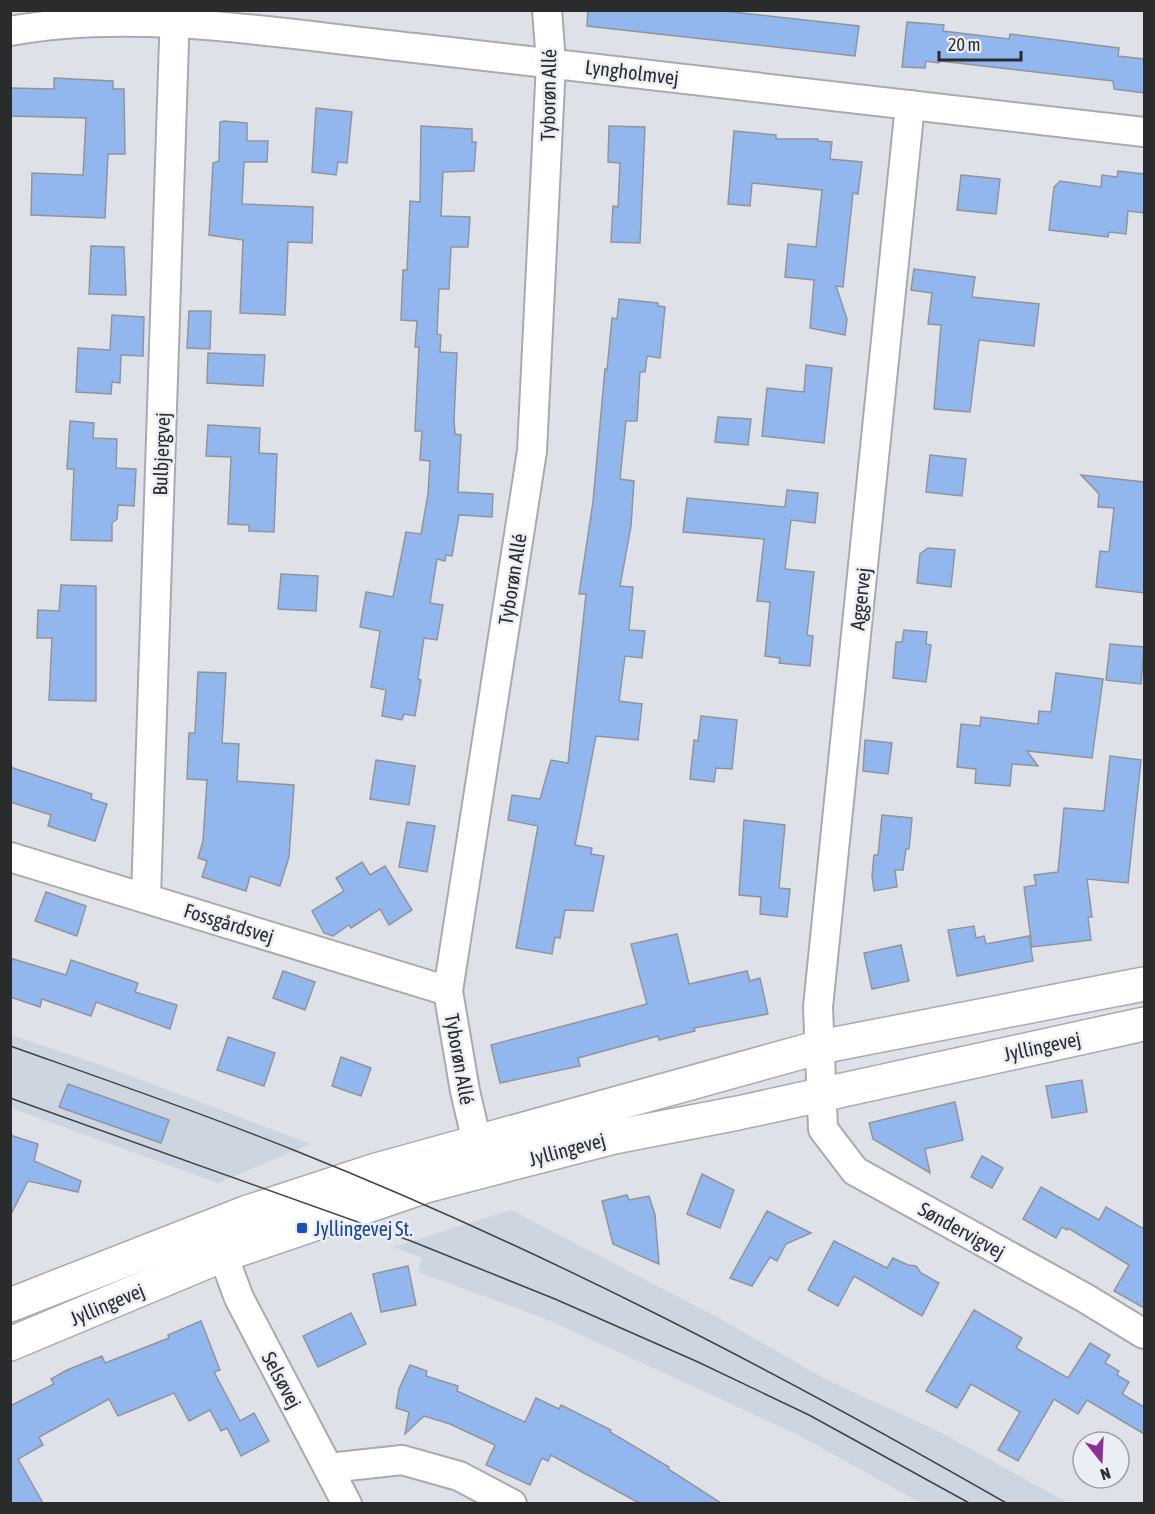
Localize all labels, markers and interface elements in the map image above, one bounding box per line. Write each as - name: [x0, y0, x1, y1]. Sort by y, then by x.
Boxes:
- scale bar: [939, 24, 1022, 62]
- text: 20 m: [948, 34, 980, 55]
- street label: Tyborøn Allé: [536, 49, 560, 141]
- street label: Lyngholmvej: [584, 55, 680, 89]
- street label: Bulbjergvej: [148, 412, 174, 496]
- street label: Tyborøn Allé: [493, 532, 531, 626]
- street label: Aggervej: [845, 567, 875, 631]
- street label: Fossgårdsvej: [181, 898, 277, 948]
- street label: Tyborøn Allé: [441, 1012, 479, 1106]
- street label: Jyllingevej: [1001, 1027, 1083, 1065]
- street label: Jyllingevej: [526, 1128, 608, 1170]
- street label: Søndervigvej: [915, 1197, 1009, 1263]
- place label: Jyllingevej St.: [314, 1217, 413, 1240]
- marker: Jyllingevej St.: [295, 1221, 309, 1235]
- street label: Jyllingevej: [66, 1278, 148, 1330]
- street label: Selsøvej: [258, 1348, 306, 1412]
- north arrow: [1071, 1430, 1131, 1490]
- text: N: [1098, 1464, 1113, 1484]

